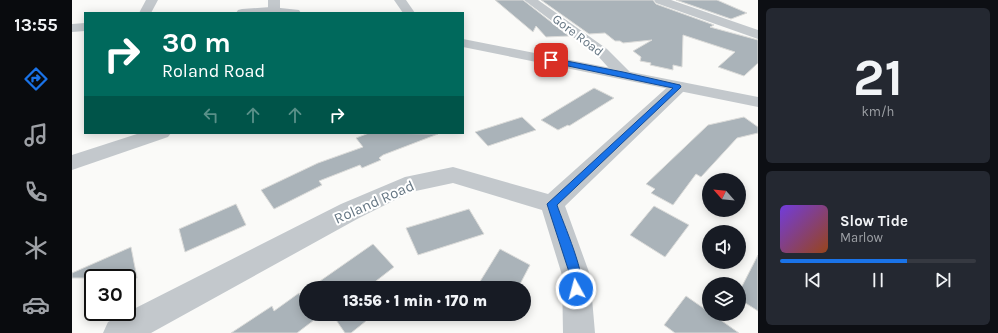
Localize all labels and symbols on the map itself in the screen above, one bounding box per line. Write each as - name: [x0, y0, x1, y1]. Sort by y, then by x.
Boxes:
- street label: Gore Road: [550, 11, 606, 59]
- pin: [534, 43, 568, 77]
- north arrow: [702, 173, 746, 217]
- street label: Roland Road: [331, 176, 417, 228]
- position arrow: [555, 268, 597, 310]
- speed limit sign: 30: [84, 269, 136, 321]

